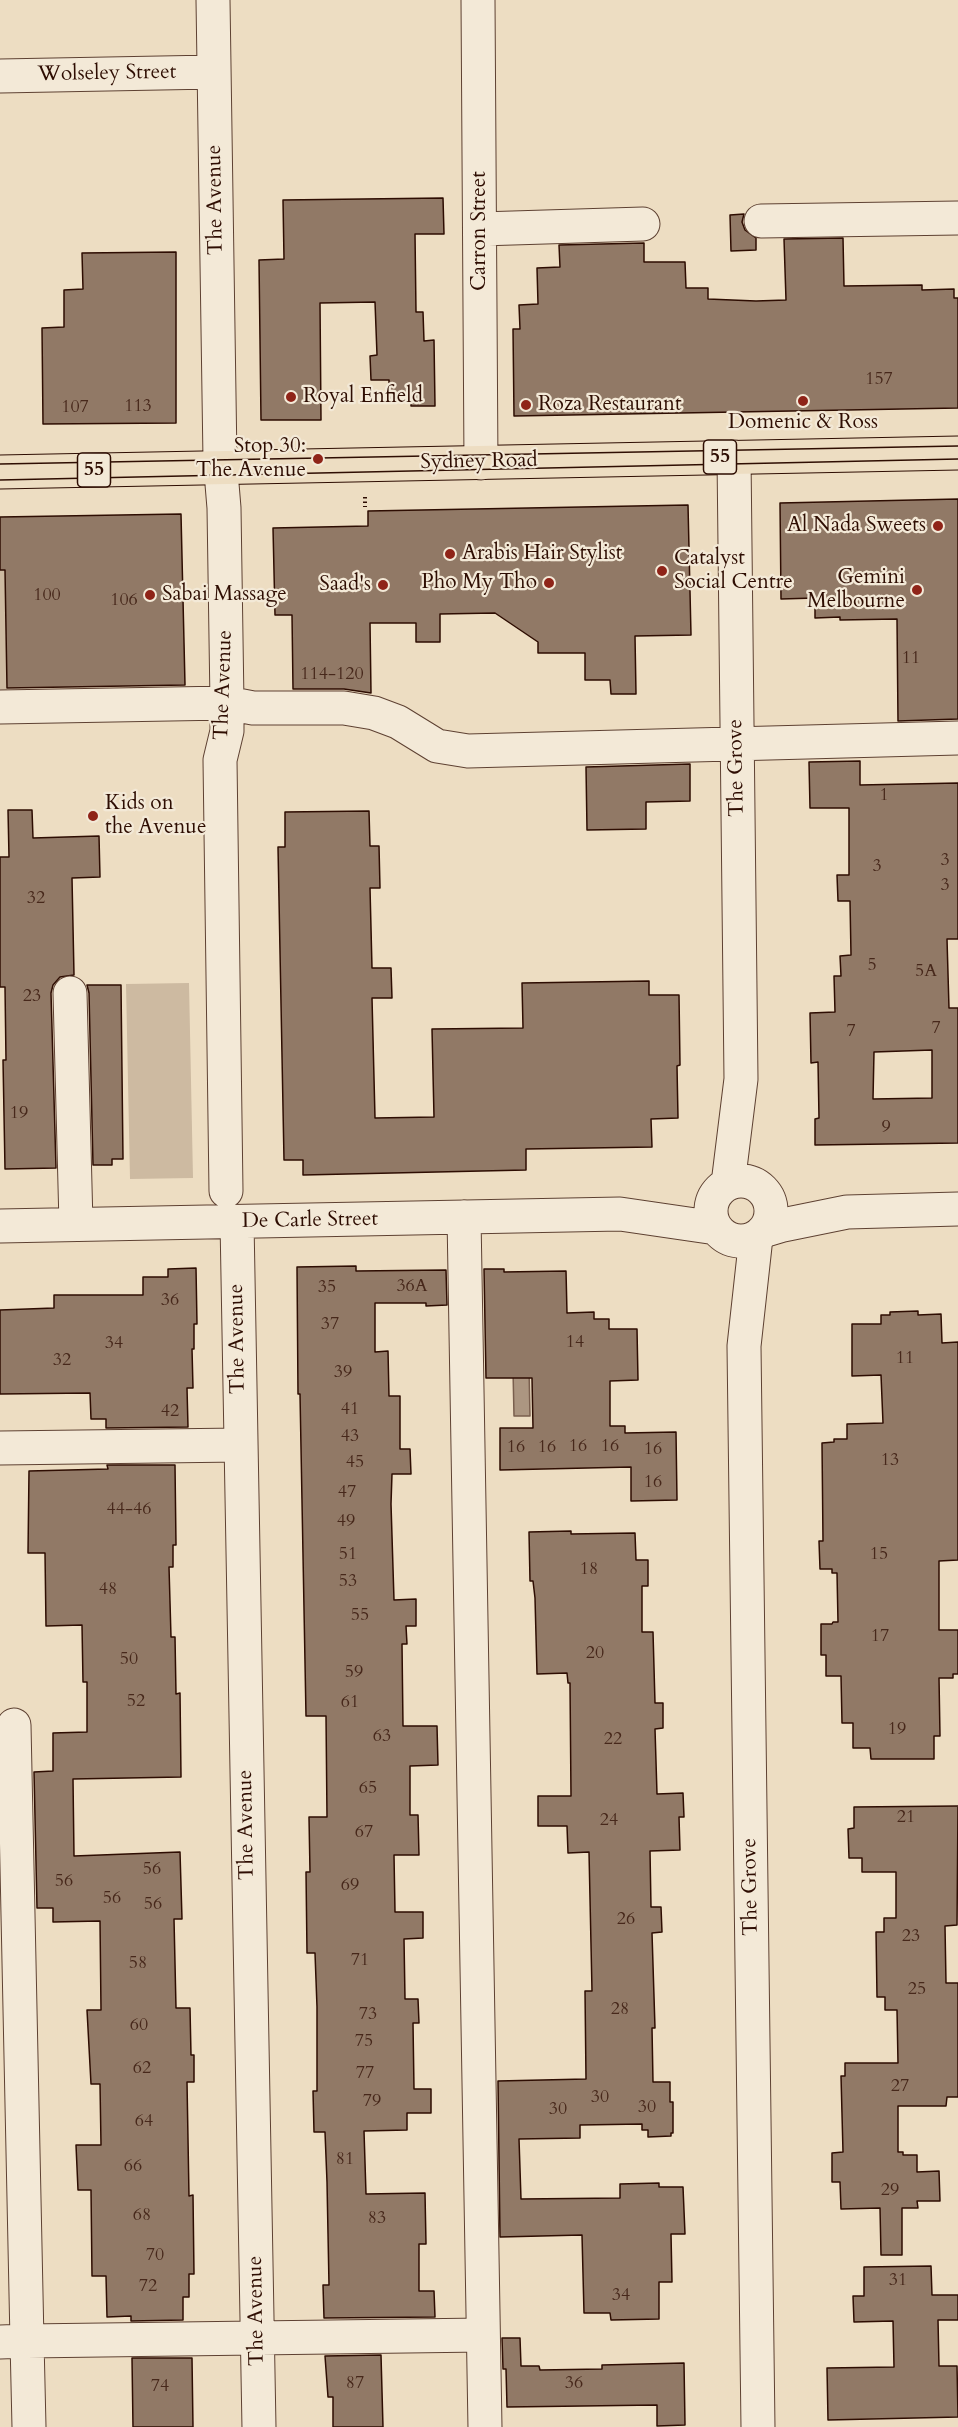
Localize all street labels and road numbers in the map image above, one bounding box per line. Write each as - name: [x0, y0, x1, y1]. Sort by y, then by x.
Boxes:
- street label: Wolseley Street: [37, 60, 177, 88]
- street label: The Avenue: [202, 145, 230, 255]
- street label: Carron Street: [467, 171, 493, 291]
- road number: 55: [704, 440, 736, 474]
- street label: Sydney Road: [420, 448, 538, 476]
- road number: 55: [78, 453, 110, 487]
- street label: The Avenue: [209, 629, 239, 741]
- street label: The Grove: [724, 719, 750, 817]
- street label: De Carle Street: [242, 1207, 378, 1235]
- street label: The Avenue: [224, 1284, 252, 1394]
- street label: The Avenue: [233, 1770, 261, 1880]
- street label: The Grove: [738, 1838, 764, 1936]
- street label: The Avenue: [243, 2256, 271, 2366]

